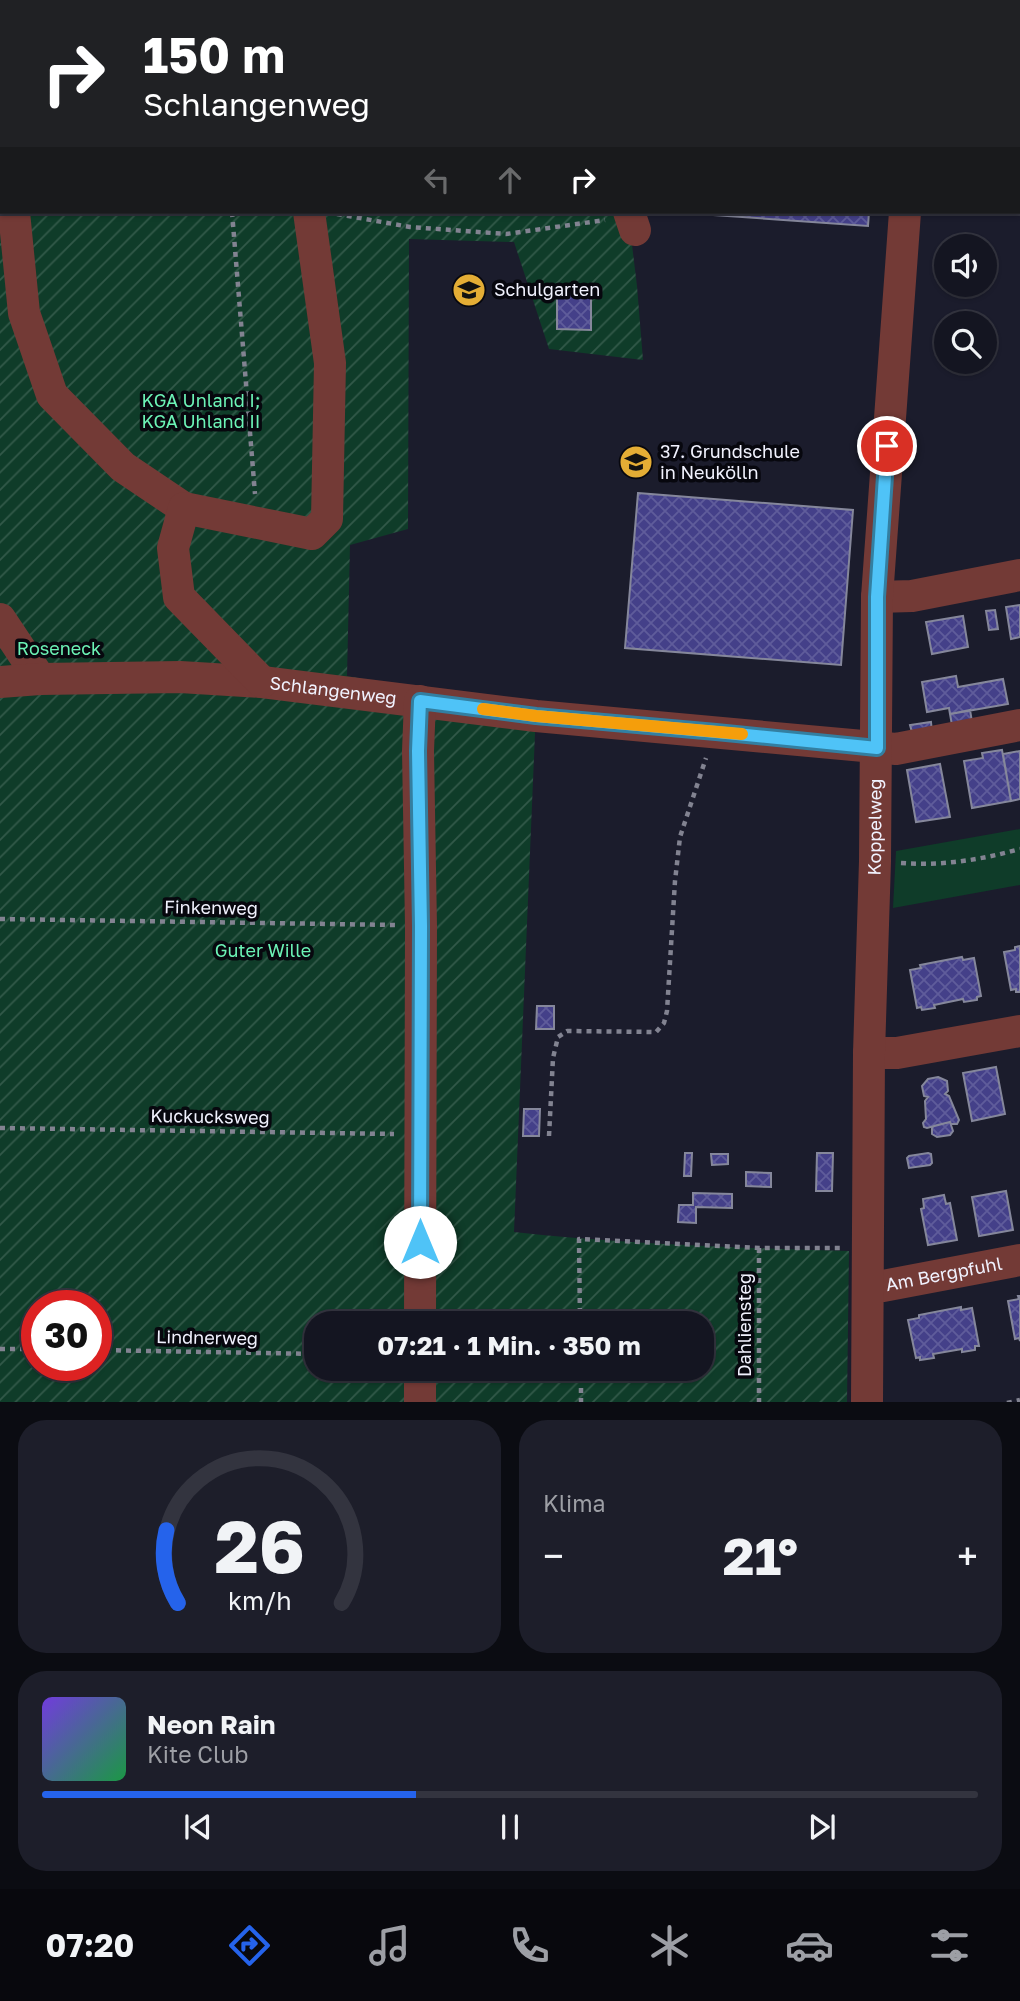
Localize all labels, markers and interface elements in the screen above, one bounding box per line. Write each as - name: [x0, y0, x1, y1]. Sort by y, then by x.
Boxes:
- text: 150 m: [143, 25, 285, 84]
- icon: right: [28, 28, 119, 119]
- text: Schlangenweg: [143, 85, 370, 123]
- icon: left: [418, 161, 456, 199]
- icon: ahead: [491, 161, 529, 199]
- icon: right: [564, 161, 602, 199]
- map controls: [934, 234, 997, 374]
- button: sound: [934, 234, 997, 297]
- school or university icon: Schulgarten: [450, 271, 488, 309]
- place label: Schulgarten: [494, 278, 600, 300]
- button: search: [934, 311, 997, 374]
- park label: KGA Unland I; KGA Uhland II: [141, 389, 261, 432]
- pin: [857, 416, 917, 476]
- icon: arrive: [868, 427, 906, 465]
- place label: 37. Grundschule in Neukölln: [660, 440, 800, 483]
- school or university icon: 37. Grundschule in Neukölln: [617, 443, 655, 481]
- park label: Roseneck: [17, 637, 101, 659]
- street label: Schlangenweg: [269, 671, 398, 709]
- street label: Koppelweg: [863, 779, 886, 876]
- street label: Finkenweg: [164, 895, 258, 919]
- park label: Guter Wille: [215, 939, 311, 961]
- street label: Kuckucksweg: [150, 1104, 270, 1128]
- position arrow: [383, 1205, 457, 1279]
- street label: Am Bergpfuhl: [884, 1252, 1004, 1295]
- street label: Dahliensteg: [733, 1273, 755, 1377]
- speed limit sign: 30: [21, 1290, 112, 1381]
- street label: Lindnerweg: [156, 1325, 258, 1349]
- text: 07:21 · 1 Min. · 350 m: [377, 1330, 641, 1361]
- text: Klima: [543, 1489, 606, 1517]
- text: 26: [214, 1502, 305, 1589]
- text: 21°: [723, 1524, 798, 1586]
- text: −: [543, 1533, 564, 1578]
- text: +: [957, 1533, 978, 1578]
- text: km/h: [228, 1584, 291, 1615]
- text: Neon Rain: [147, 1709, 276, 1740]
- text: Kite Club: [147, 1740, 248, 1768]
- icon: previous: [179, 1808, 217, 1846]
- icon: pause: [491, 1808, 529, 1846]
- icon: next: [803, 1808, 841, 1846]
- icon: directions: [225, 1921, 274, 1970]
- icon: music: [365, 1921, 414, 1970]
- icon: phone: [505, 1921, 554, 1970]
- icon: climate: [645, 1921, 694, 1970]
- icon: car: [785, 1921, 834, 1970]
- icon: filters: [925, 1921, 974, 1970]
- text: 07:20: [46, 1926, 134, 1964]

